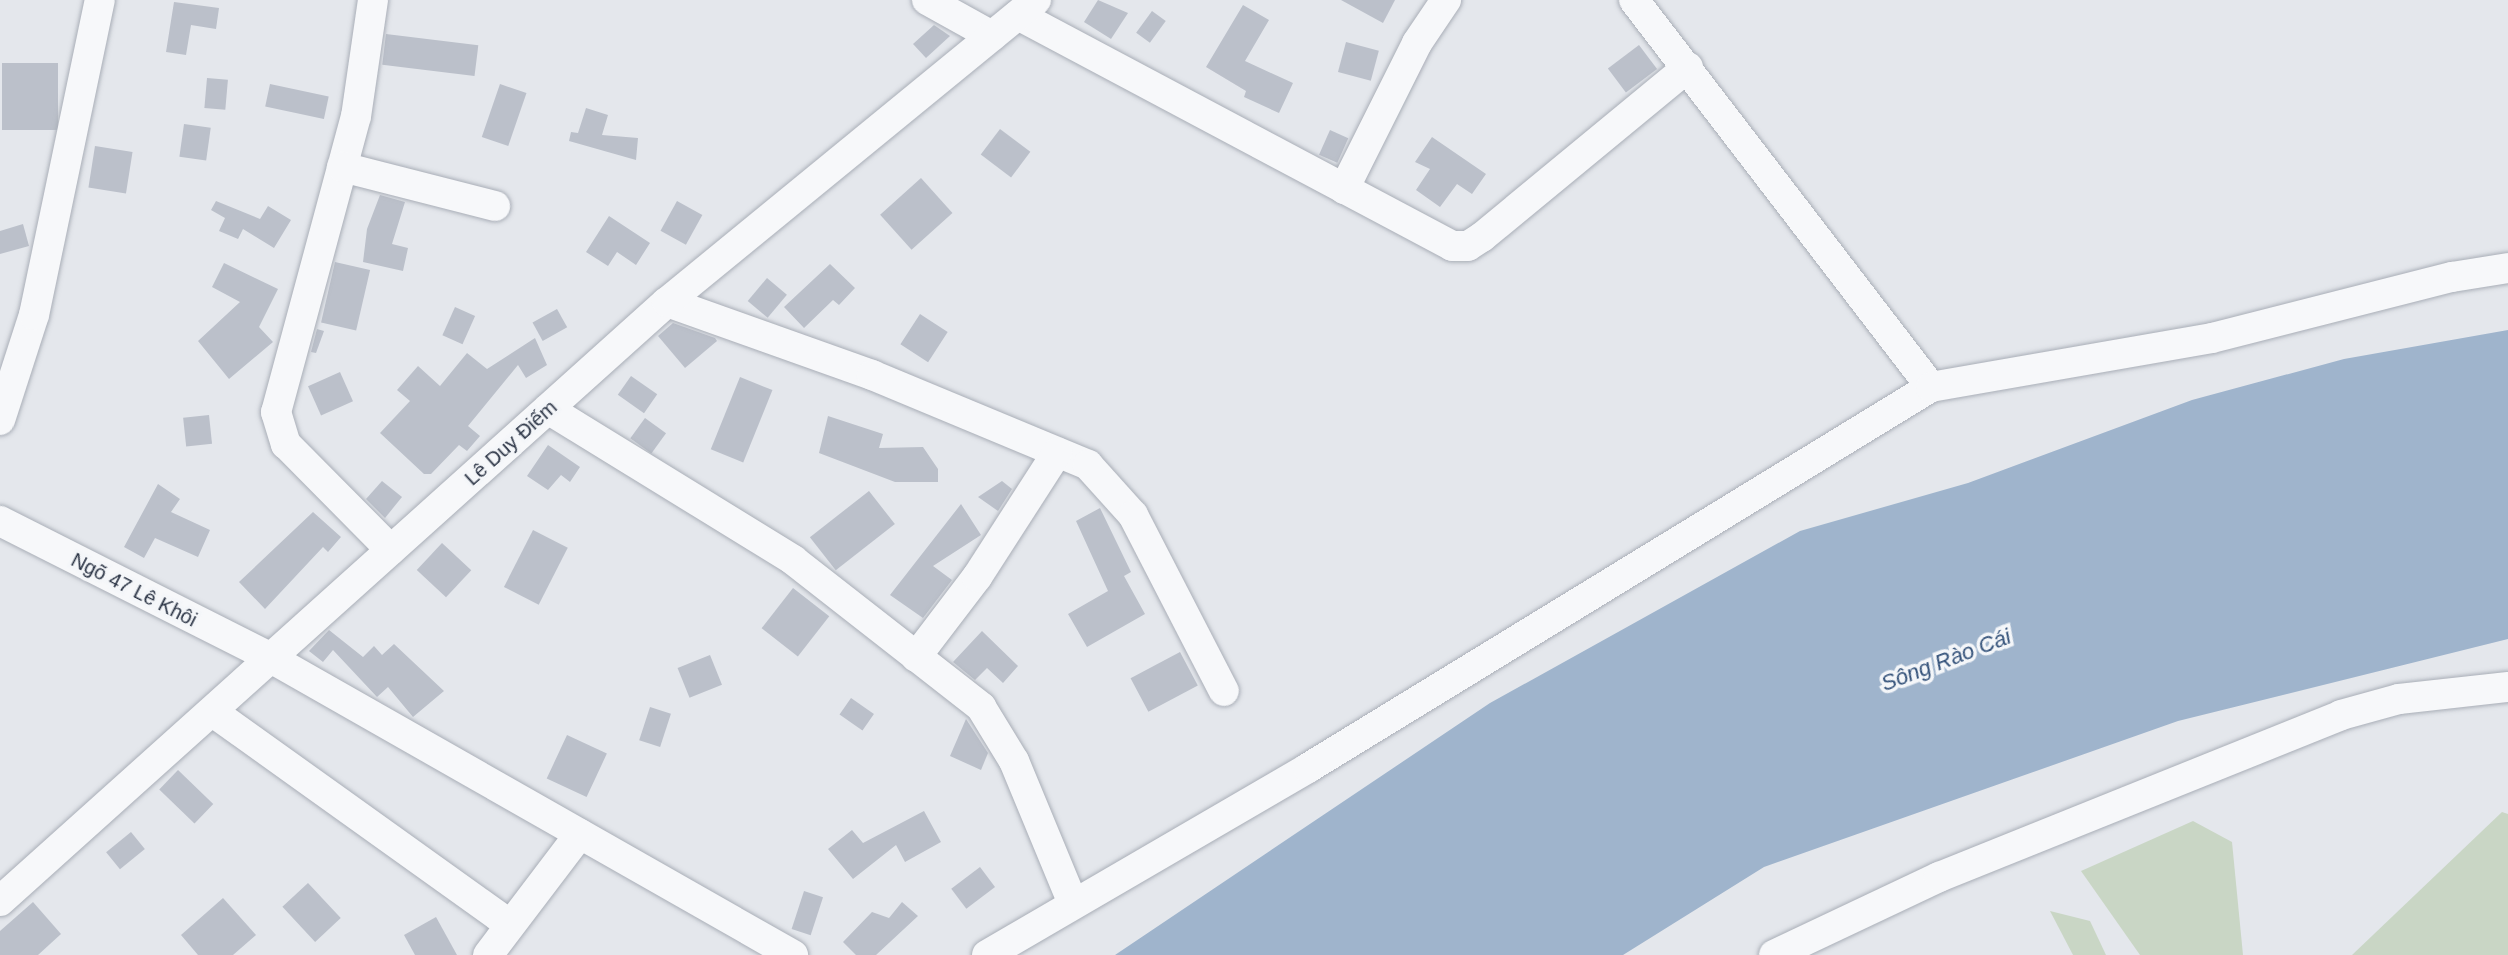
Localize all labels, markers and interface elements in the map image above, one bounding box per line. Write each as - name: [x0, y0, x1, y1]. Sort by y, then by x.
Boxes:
- street label: Lê Duy Điếm: [460, 395, 562, 491]
- street label: Ngõ 47 Lê Khôi: [67, 548, 201, 632]
- water label: Sông Rào Cái: [1877, 623, 2015, 697]

